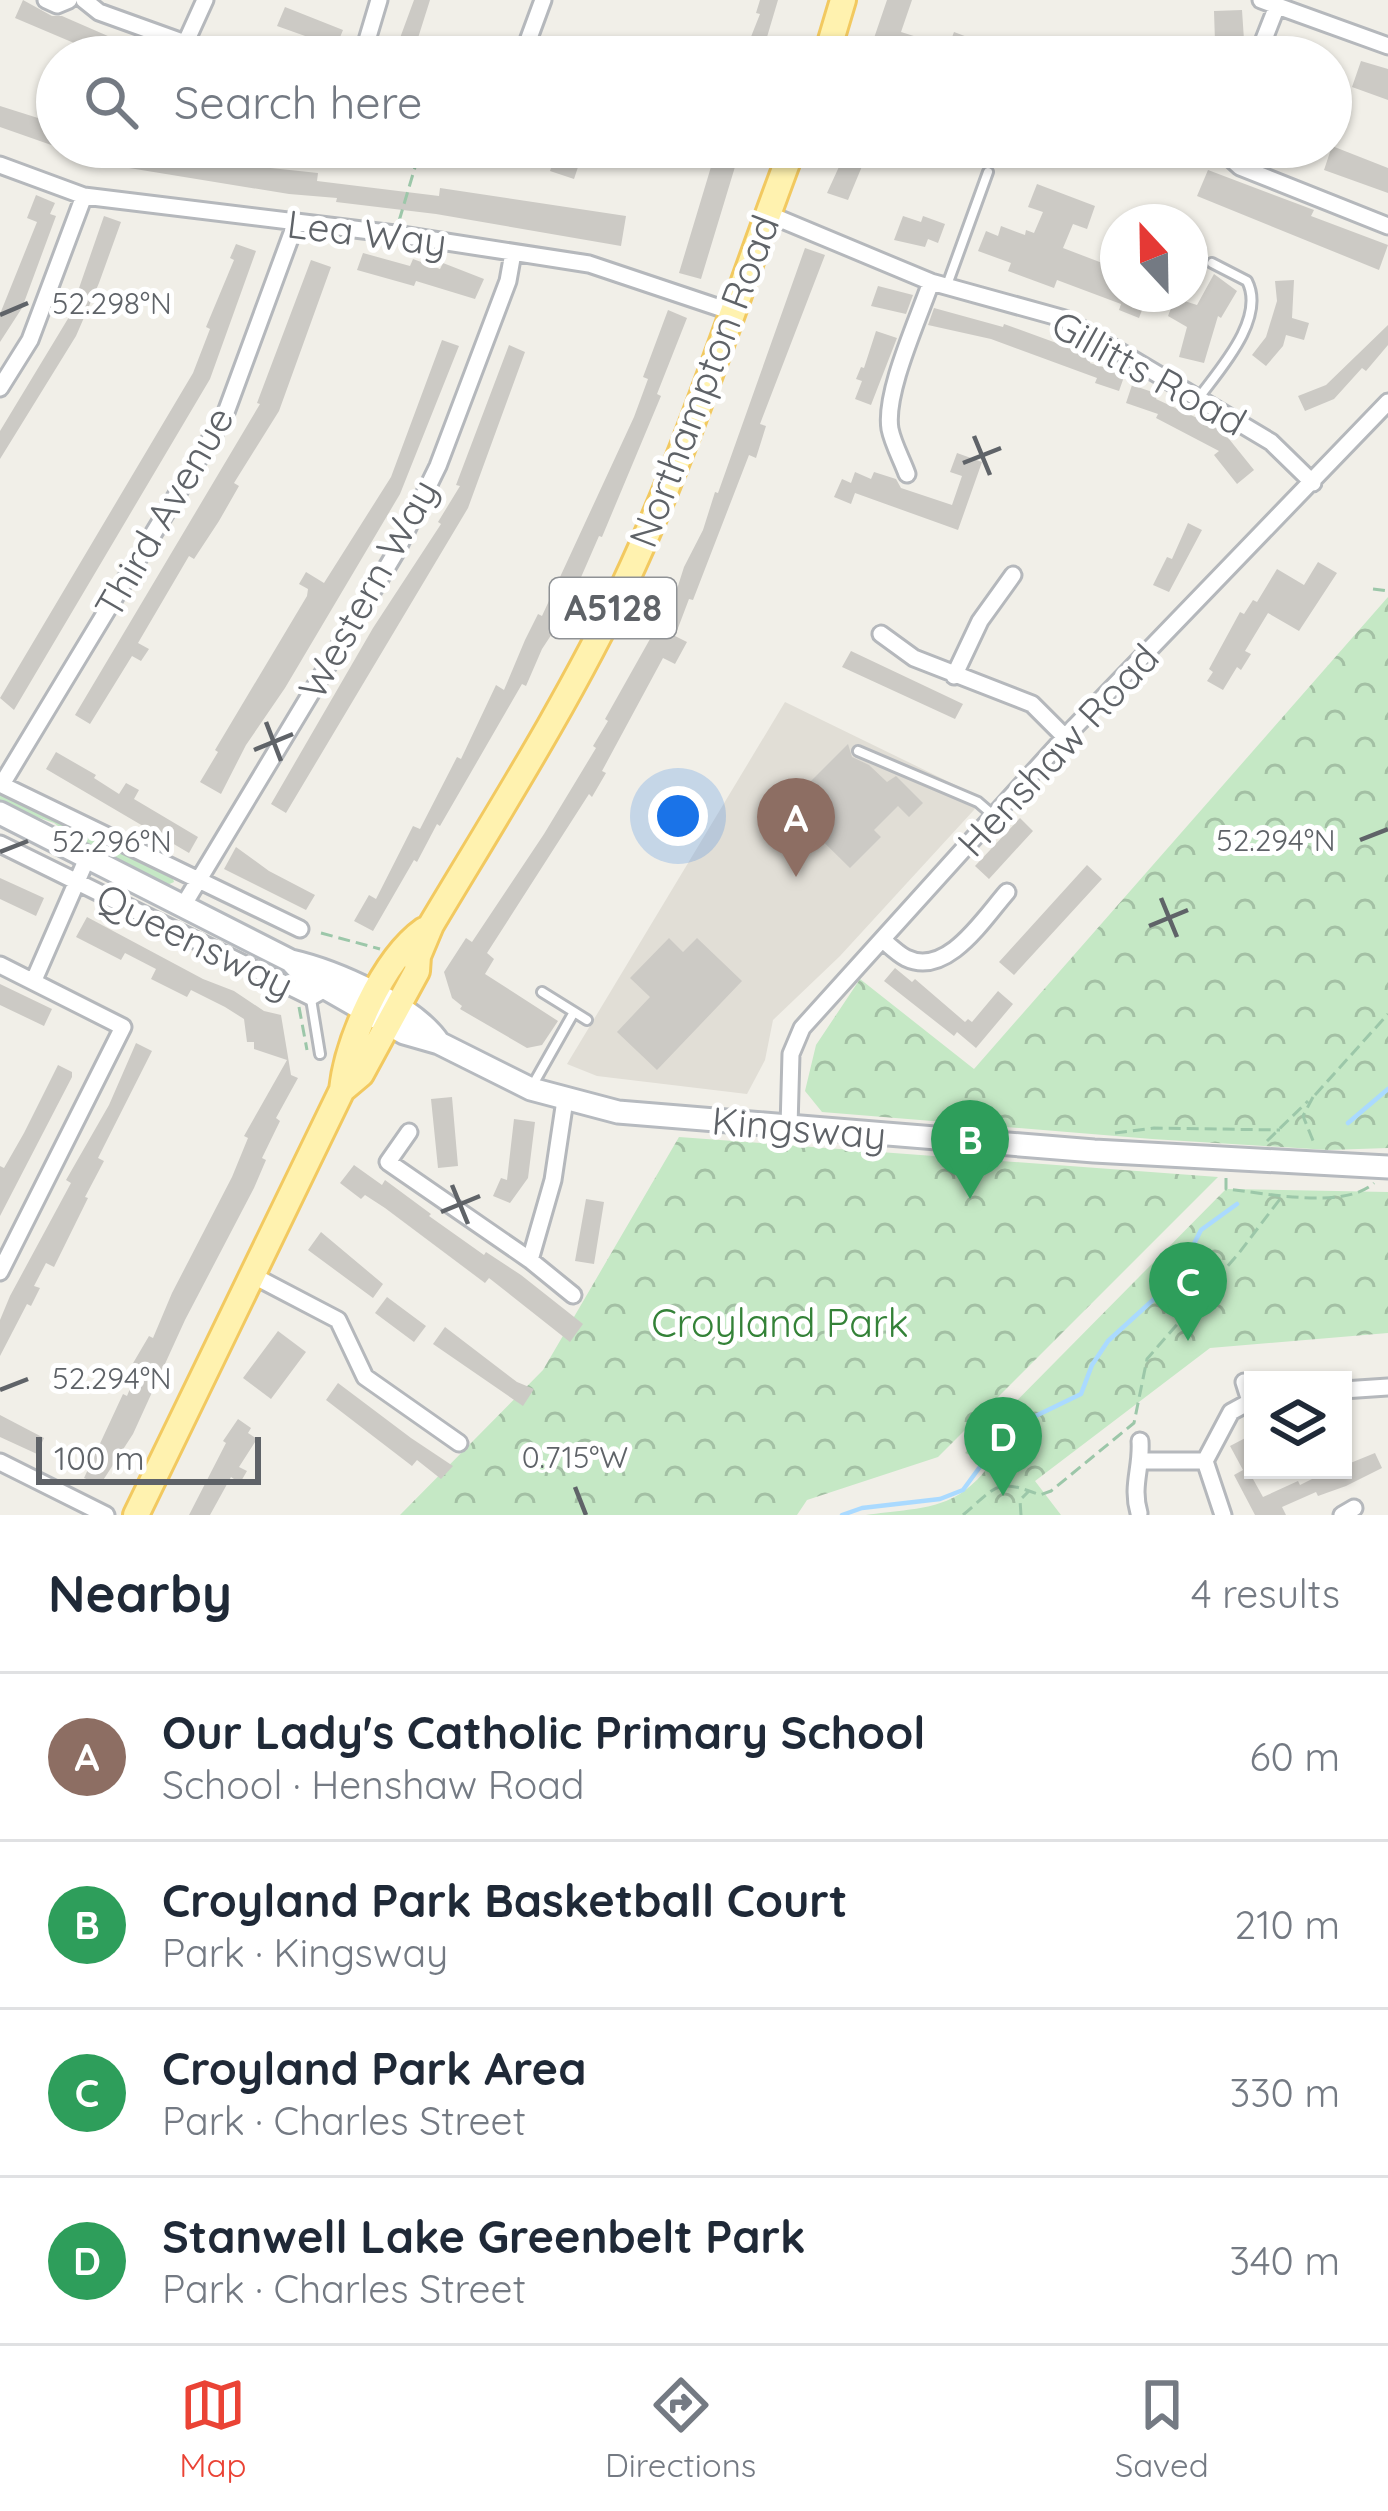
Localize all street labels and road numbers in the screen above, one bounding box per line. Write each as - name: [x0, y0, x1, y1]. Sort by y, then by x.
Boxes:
- street label: Lea Way: [285, 198, 450, 267]
- street label: Northampton Road: [618, 208, 789, 554]
- street label: Gillitts Road: [1043, 299, 1255, 446]
- street label: Third Avenue: [83, 397, 244, 626]
- street label: Western Way: [287, 470, 448, 707]
- road number: A5128: [550, 578, 676, 638]
- street label: Henshaw Road: [947, 633, 1169, 866]
- street label: Queensway: [89, 872, 301, 1009]
- street label: Kingsway: [710, 1095, 888, 1160]

